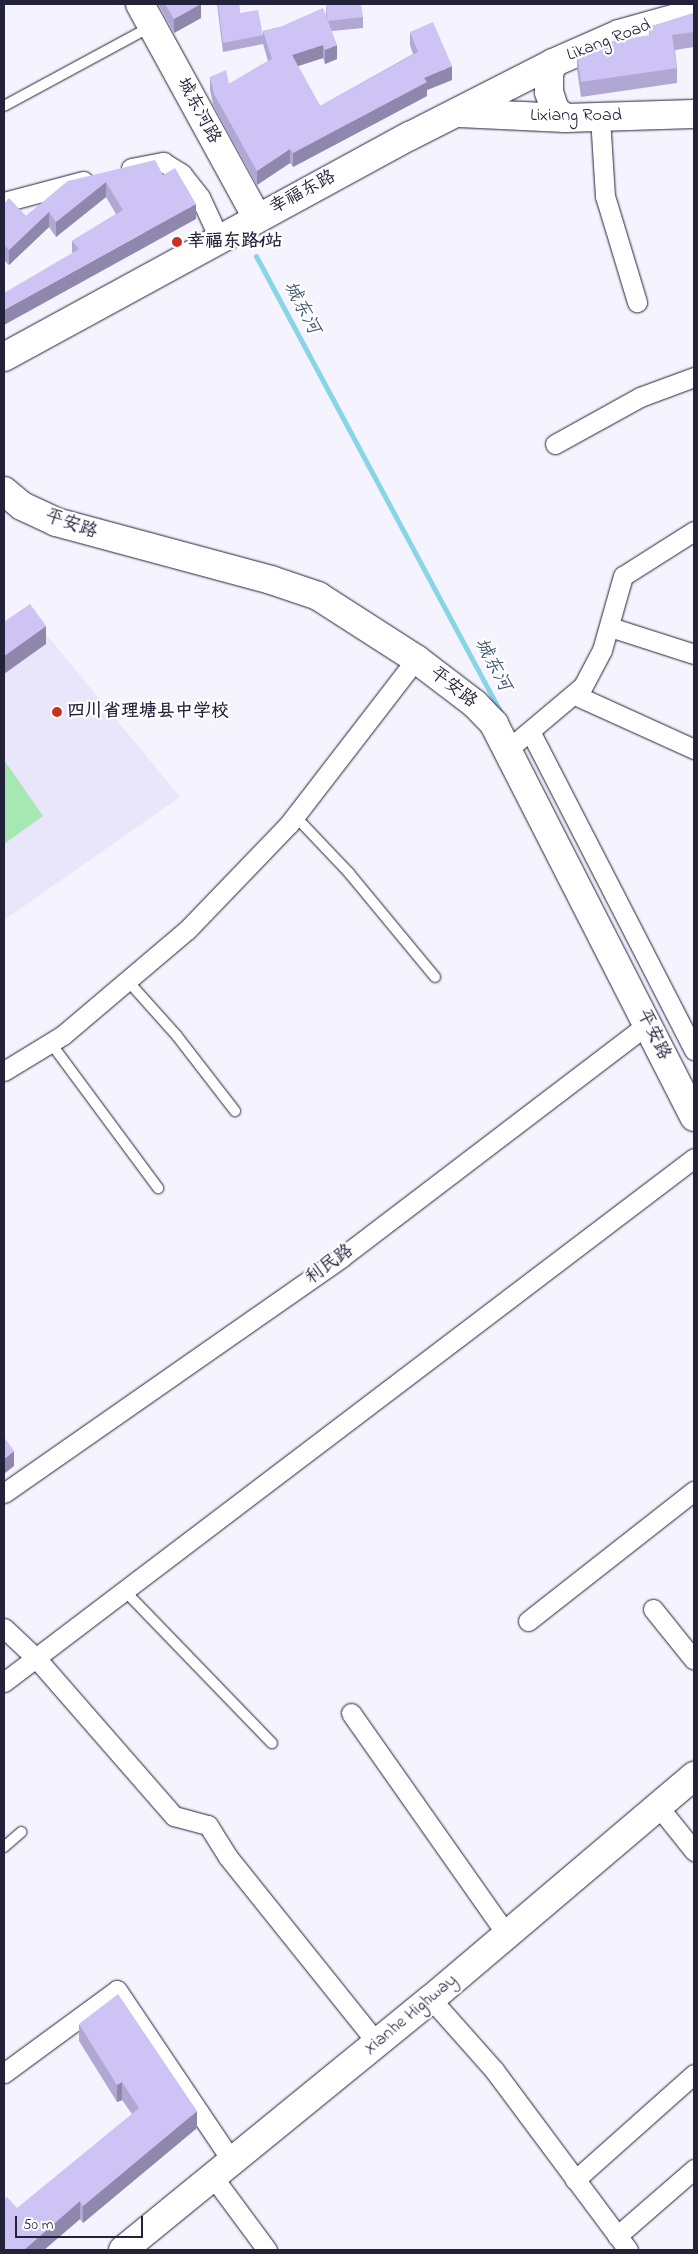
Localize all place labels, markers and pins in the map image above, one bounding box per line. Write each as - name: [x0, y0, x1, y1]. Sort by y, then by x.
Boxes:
- place label: 幸福东路1站: [187, 231, 283, 253]
- marker: 幸福东路1站: [171, 236, 183, 248]
- place label: 四川省理塘县中学校: [67, 701, 229, 723]
- marker: 四川省理塘县中学校: [51, 706, 63, 718]

